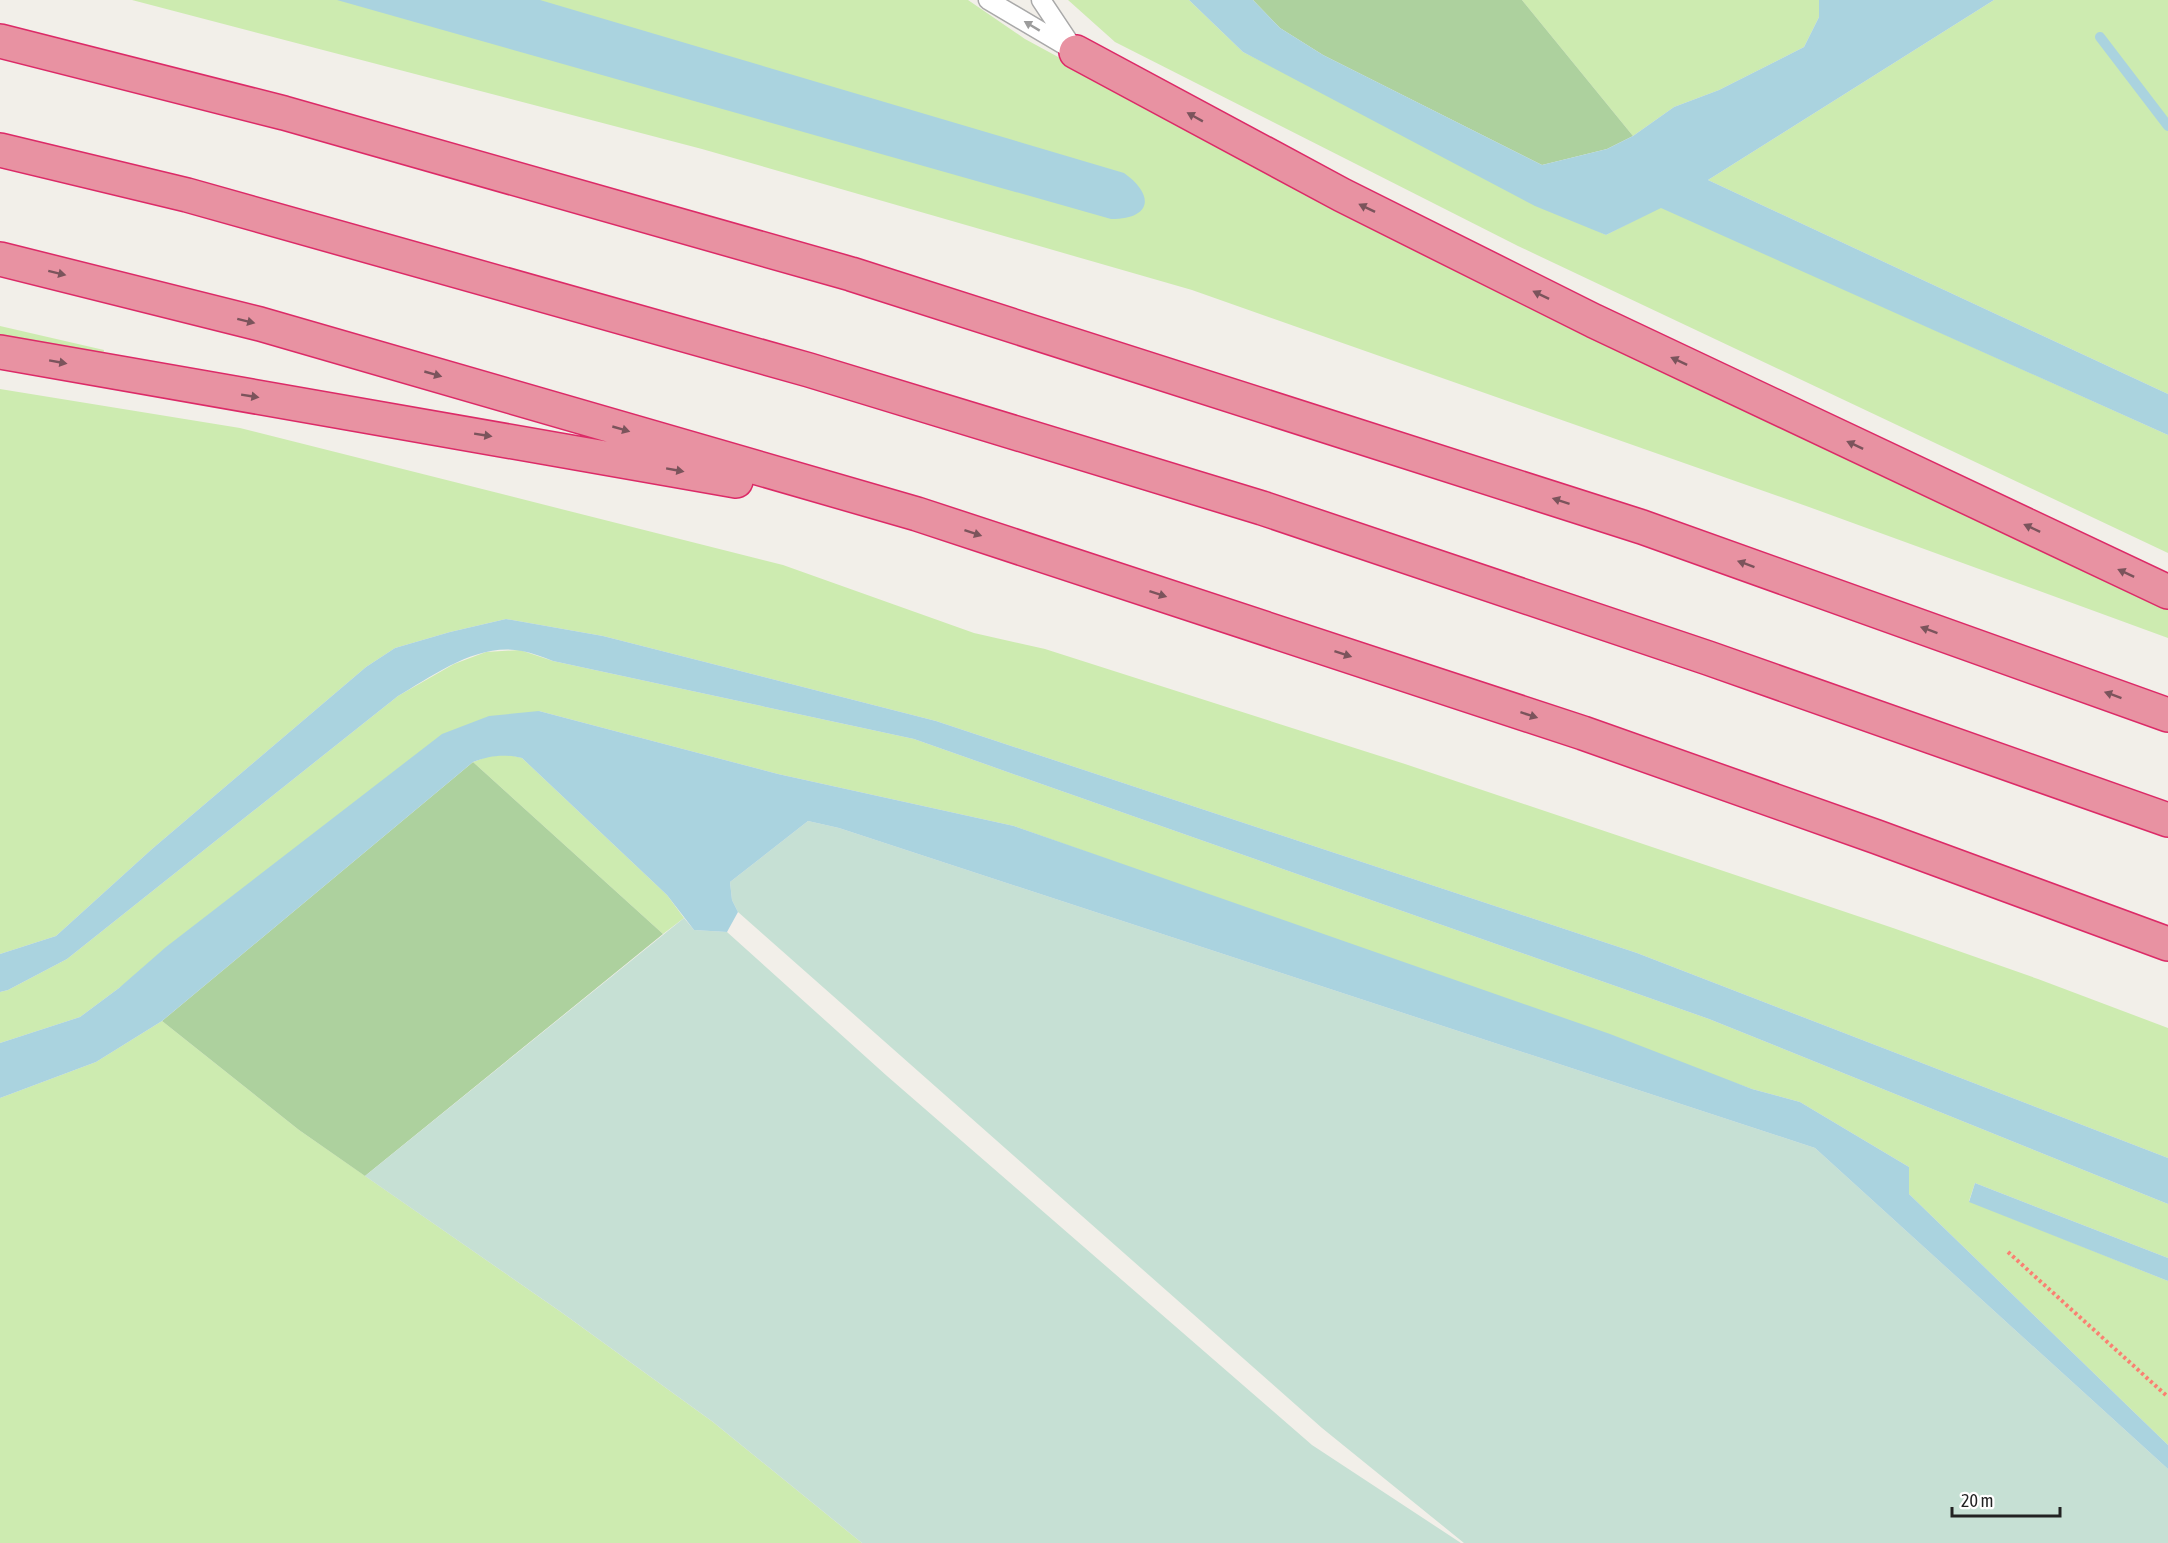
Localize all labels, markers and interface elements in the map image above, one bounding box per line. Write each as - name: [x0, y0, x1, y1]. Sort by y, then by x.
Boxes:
- one-way arrow: [1023, 21, 1040, 31]
- one-way arrow: [1186, 112, 1203, 122]
- one-way arrow: [1358, 203, 1375, 213]
- one-way arrow: [48, 268, 66, 278]
- one-way arrow: [1533, 290, 1550, 300]
- one-way arrow: [237, 316, 255, 326]
- one-way arrow: [1671, 357, 1688, 366]
- one-way arrow: [48, 358, 67, 367]
- one-way arrow: [424, 370, 442, 379]
- one-way arrow: [240, 392, 259, 401]
- one-way arrow: [611, 424, 630, 434]
- one-way arrow: [474, 431, 493, 440]
- one-way arrow: [1847, 440, 1864, 449]
- one-way arrow: [666, 466, 685, 475]
- one-way arrow: [1552, 496, 1570, 506]
- one-way arrow: [2023, 524, 2040, 533]
- one-way arrow: [964, 528, 982, 538]
- one-way arrow: [1736, 559, 1754, 569]
- one-way arrow: [2118, 568, 2135, 577]
- one-way arrow: [1149, 589, 1167, 599]
- one-way arrow: [1920, 624, 1938, 634]
- one-way arrow: [1334, 650, 1352, 660]
- one-way arrow: [2104, 690, 2122, 700]
- one-way arrow: [1520, 711, 1538, 721]
- scale bar: [1952, 1480, 2060, 1518]
- text: 20 m: [1961, 1490, 1993, 1511]

